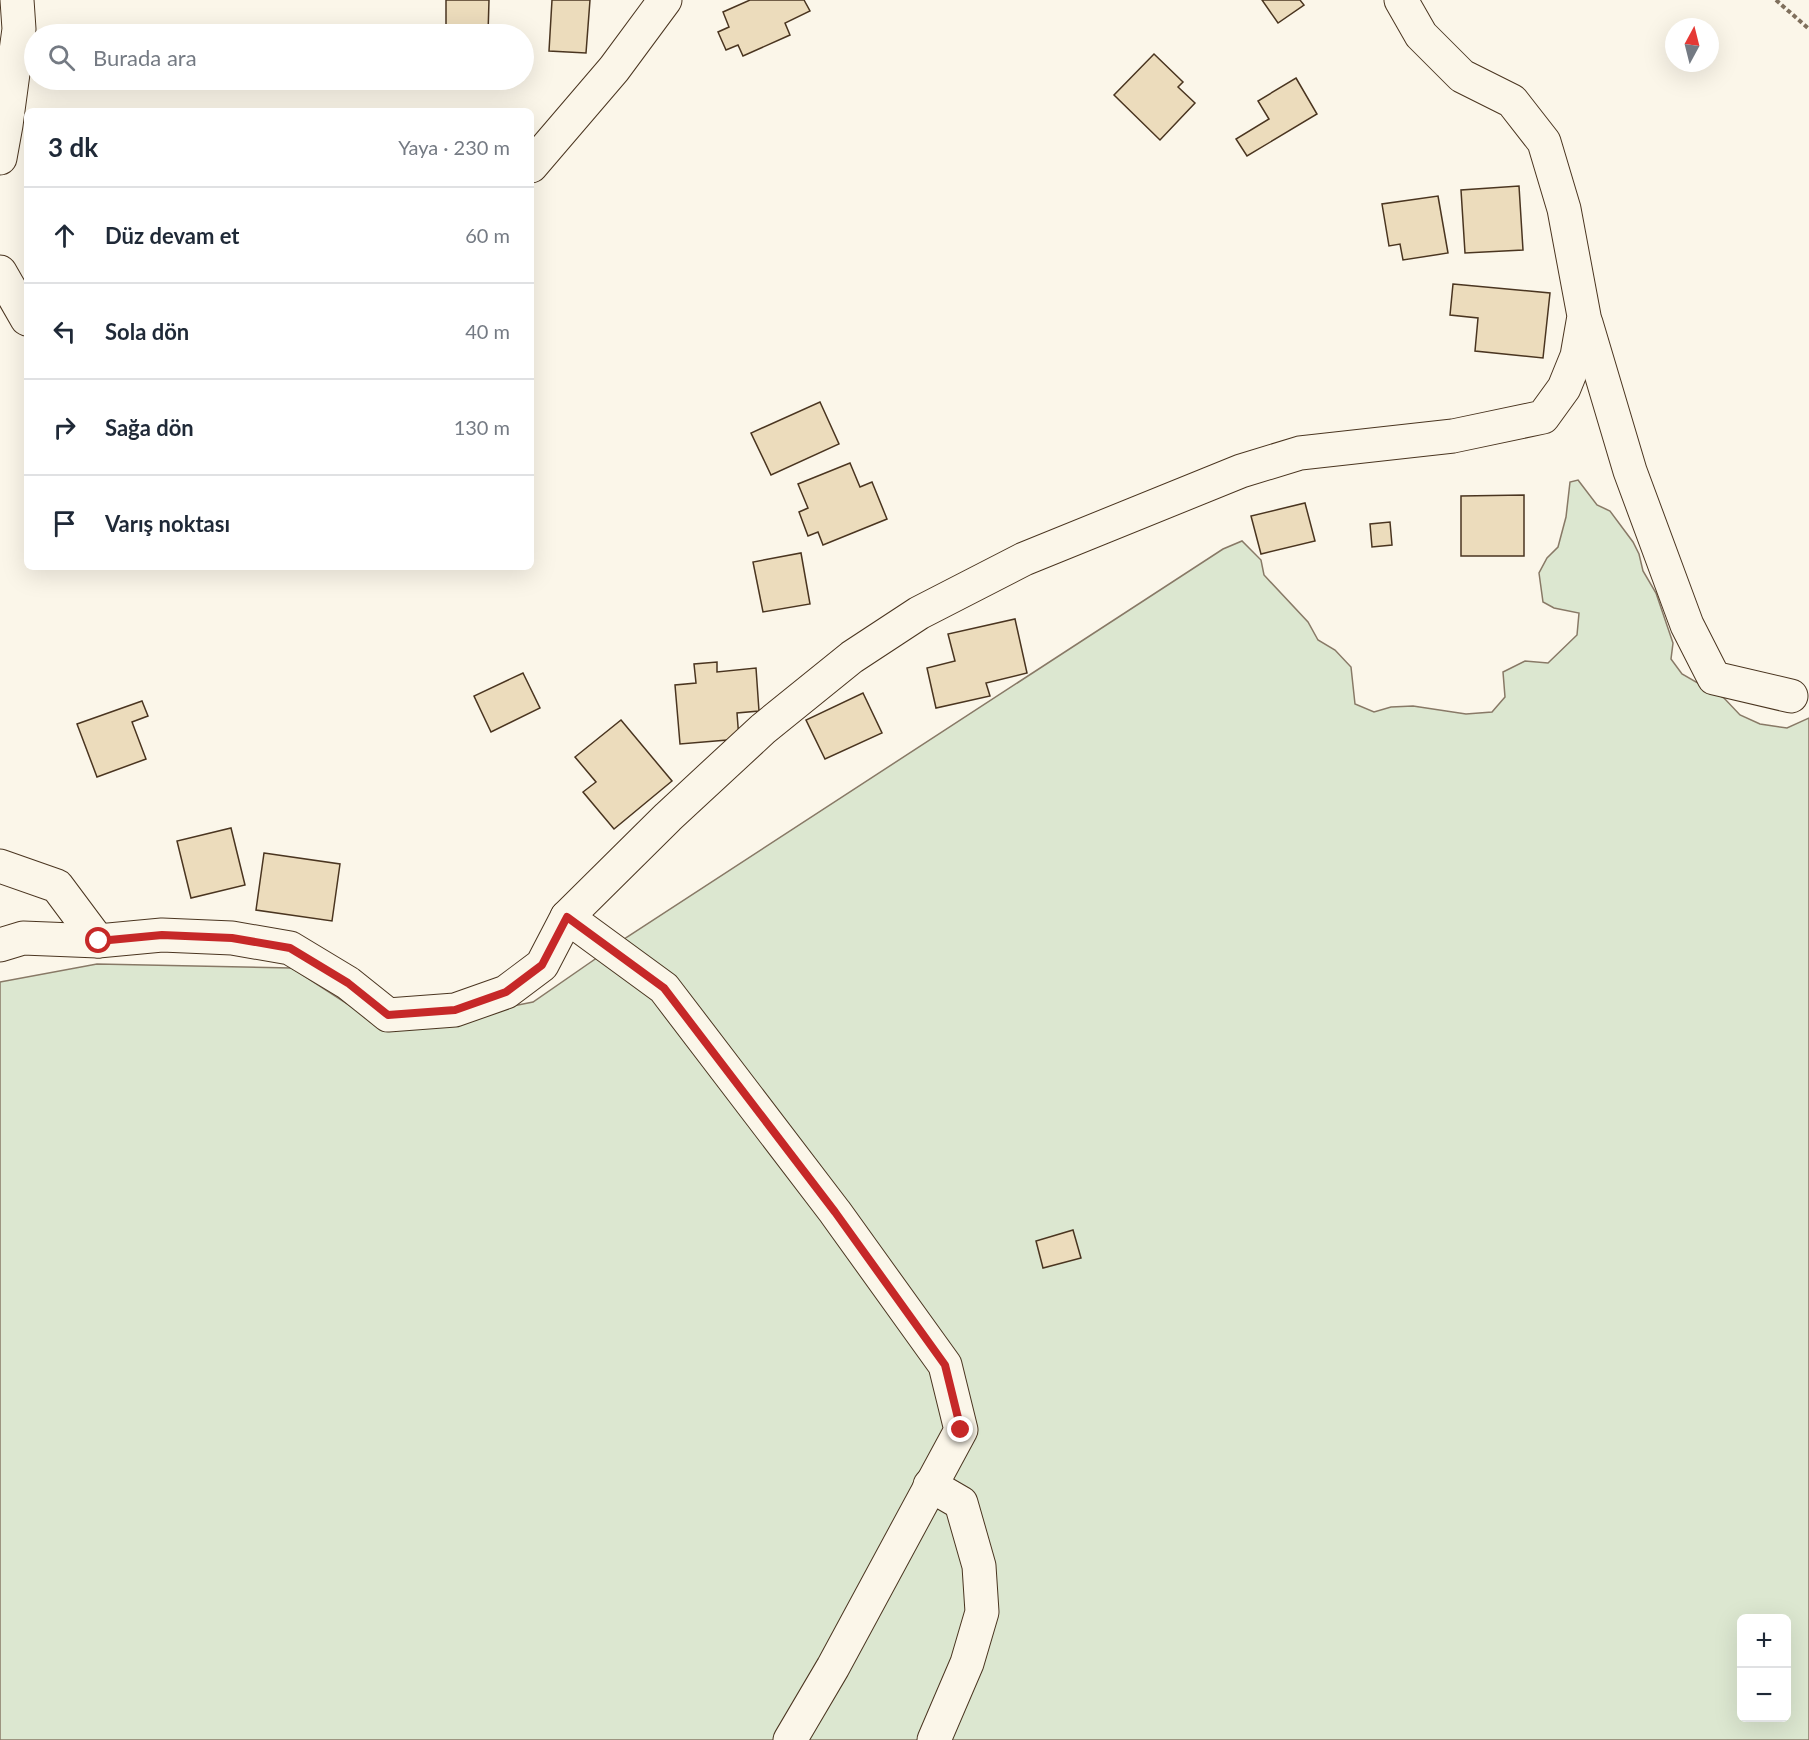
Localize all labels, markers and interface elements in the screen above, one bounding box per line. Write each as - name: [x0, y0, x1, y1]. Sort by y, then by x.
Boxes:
- north arrow: [1665, 18, 1719, 72]
- search box: [24, 24, 534, 90]
- icon: search: [45, 41, 78, 74]
- text: Burada ara: [93, 44, 197, 71]
- text: 3 dk: [48, 131, 98, 163]
- text: Yaya · 230 m: [398, 135, 510, 159]
- icon: ahead: [48, 219, 81, 252]
- text: Düz devam et: [105, 222, 240, 249]
- text: 60 m: [465, 223, 510, 247]
- icon: left: [48, 315, 81, 348]
- text: Sola dön: [105, 318, 189, 345]
- text: 40 m: [465, 319, 510, 343]
- icon: right: [48, 411, 81, 444]
- text: Sağa dön: [105, 414, 194, 441]
- text: 130 m: [454, 415, 510, 439]
- icon: arrive: [48, 507, 81, 540]
- text: Varış noktası: [105, 510, 230, 537]
- route start: [85, 927, 111, 953]
- route end: [947, 1416, 973, 1442]
- map controls: [1737, 1614, 1791, 1722]
- button: +: [1737, 1614, 1791, 1668]
- button: −: [1737, 1668, 1791, 1722]

